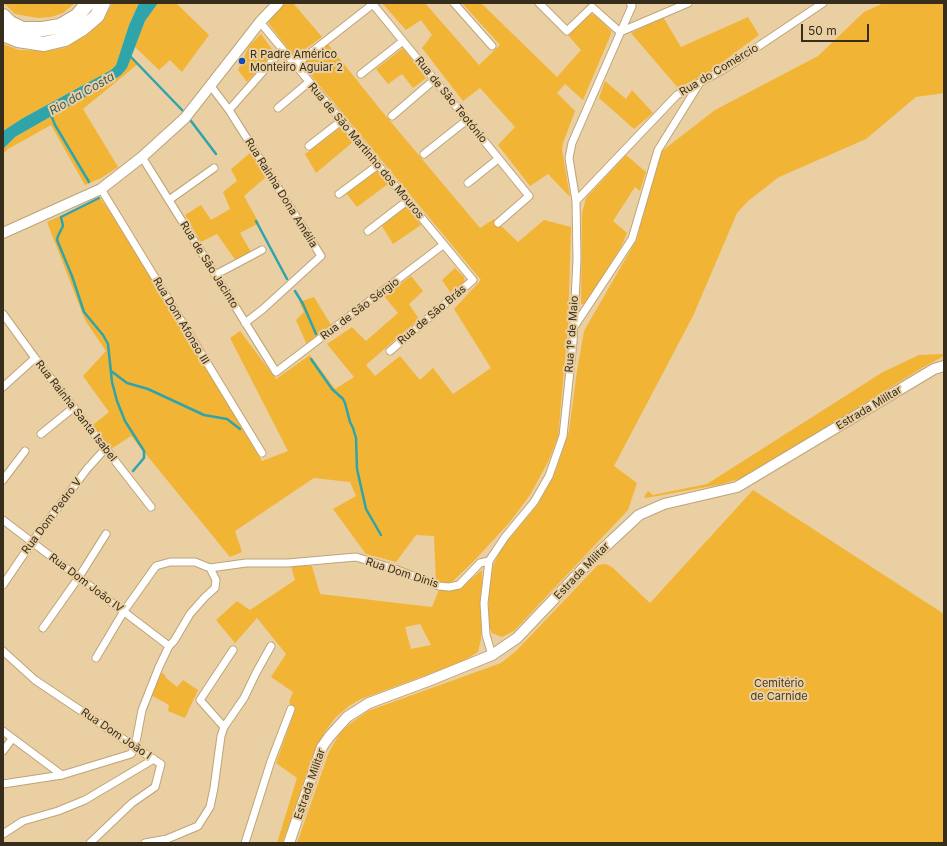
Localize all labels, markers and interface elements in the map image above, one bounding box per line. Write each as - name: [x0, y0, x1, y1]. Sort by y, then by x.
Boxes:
- scale bar: [803, 16, 871, 42]
- text: 50 m: [808, 23, 837, 38]
- street label: Rua do Comércio: [677, 41, 761, 99]
- place label: R Padre Américo Monteiro Aguiar 2: [250, 48, 343, 74]
- street label: Rua de São Teotónio: [412, 54, 490, 146]
- marker: R Padre Américo Monteiro Aguiar 2: [237, 56, 247, 66]
- water label: Rio da Costa: [47, 70, 117, 118]
- street label: Rua de São Martinho dos Mouros: [305, 80, 427, 222]
- street label: Rua Rainha Dona Amélia: [242, 136, 320, 250]
- street label: Rua de São Jacinto: [177, 219, 241, 311]
- street label: Rua Dom Afonso III: [150, 275, 212, 367]
- street label: Rua de São Sérgio: [318, 275, 402, 343]
- street label: Rua de São Brás: [395, 283, 469, 347]
- street label: Rua 1º de Maio: [563, 295, 581, 373]
- street label: Rua Rainha Santa Isabel: [33, 358, 119, 464]
- street label: Estrada Militar: [834, 383, 904, 433]
- street label: Rua Dom Pedro V: [19, 476, 85, 556]
- street label: Estrada Militar: [551, 540, 613, 602]
- street label: Rua Dom João IV: [46, 551, 126, 615]
- street label: Rua Dom Dinis: [364, 555, 440, 591]
- park label: Cemitério de Carnide: [750, 677, 808, 703]
- street label: Rua Dom João I: [78, 706, 154, 762]
- street label: Estrada Militar: [292, 747, 328, 821]

